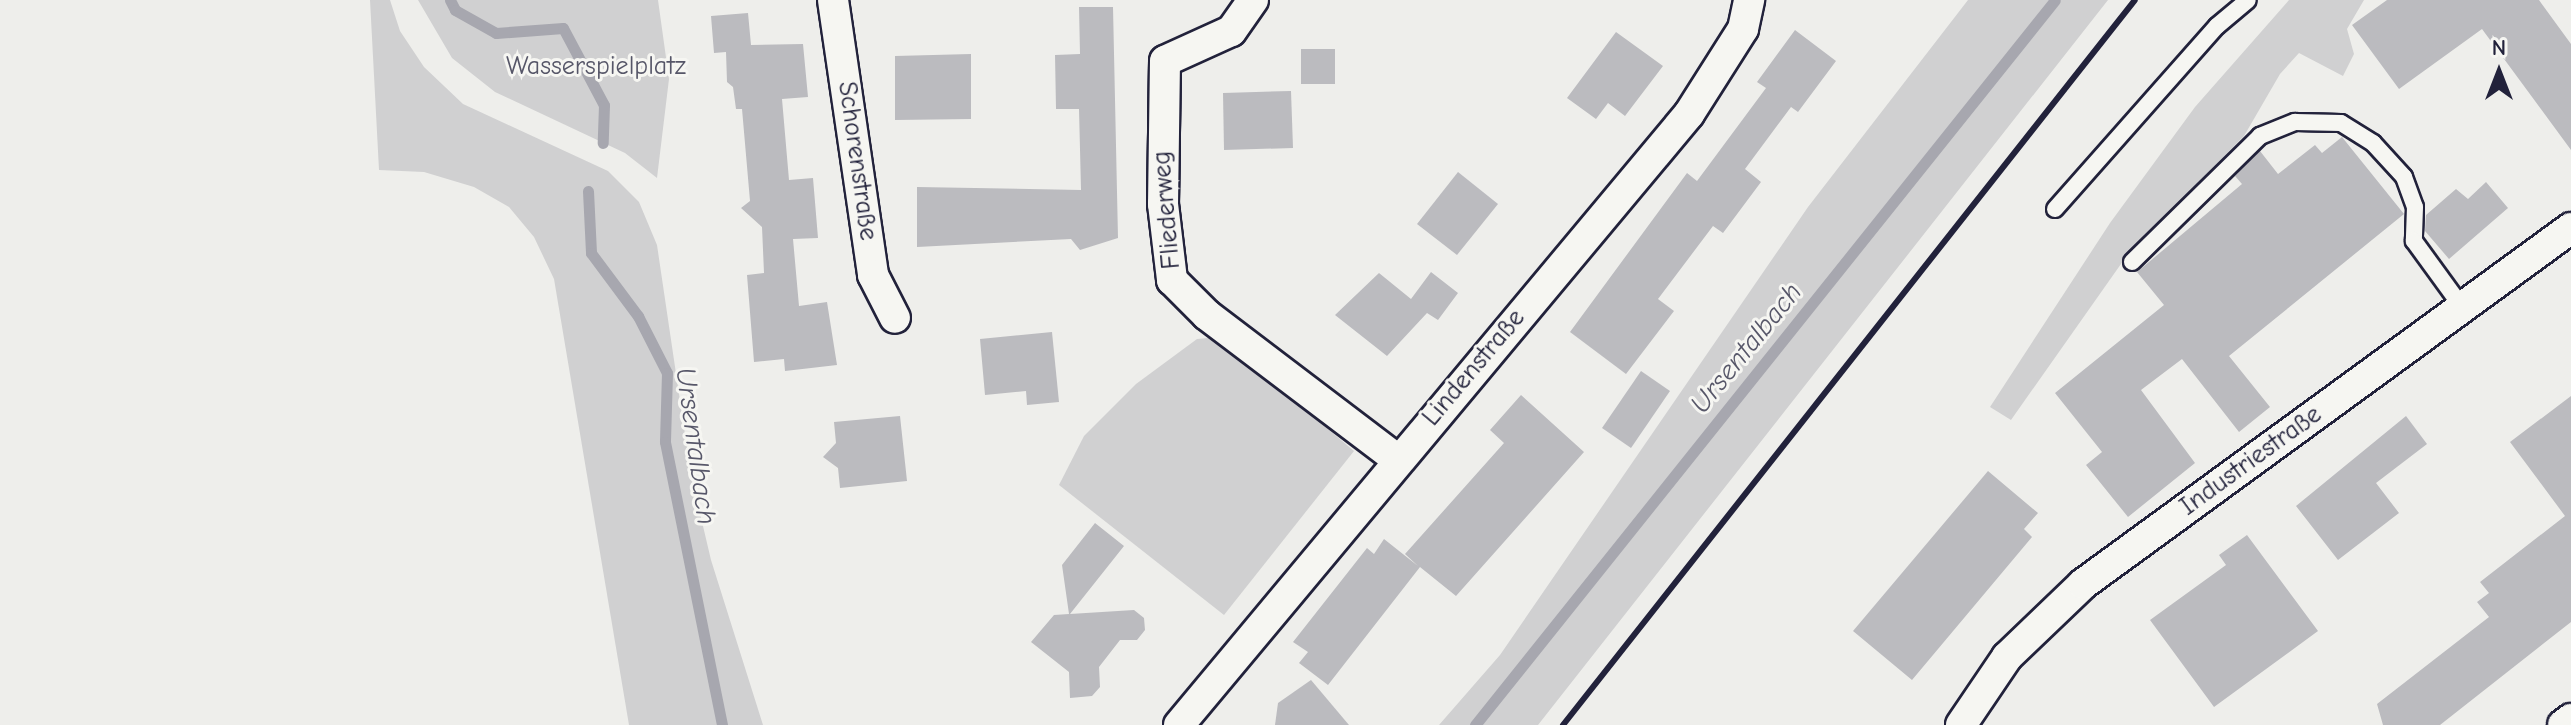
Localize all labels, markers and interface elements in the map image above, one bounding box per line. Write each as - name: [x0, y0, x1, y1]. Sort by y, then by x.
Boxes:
- north arrow: [2459, 32, 2539, 112]
- text: N: [2492, 35, 2506, 61]
- park label: Wasserspielplatz: [506, 51, 686, 83]
- street label: Schorenstraße: [830, 80, 884, 242]
- street label: Fliederweg: [1146, 150, 1188, 270]
- water label: Ursentalbach: [1683, 276, 1809, 420]
- street label: Lindenstraße: [1416, 303, 1532, 433]
- water label: Ursentalbach: [668, 365, 724, 527]
- street label: Industriestraße: [2174, 399, 2328, 523]

